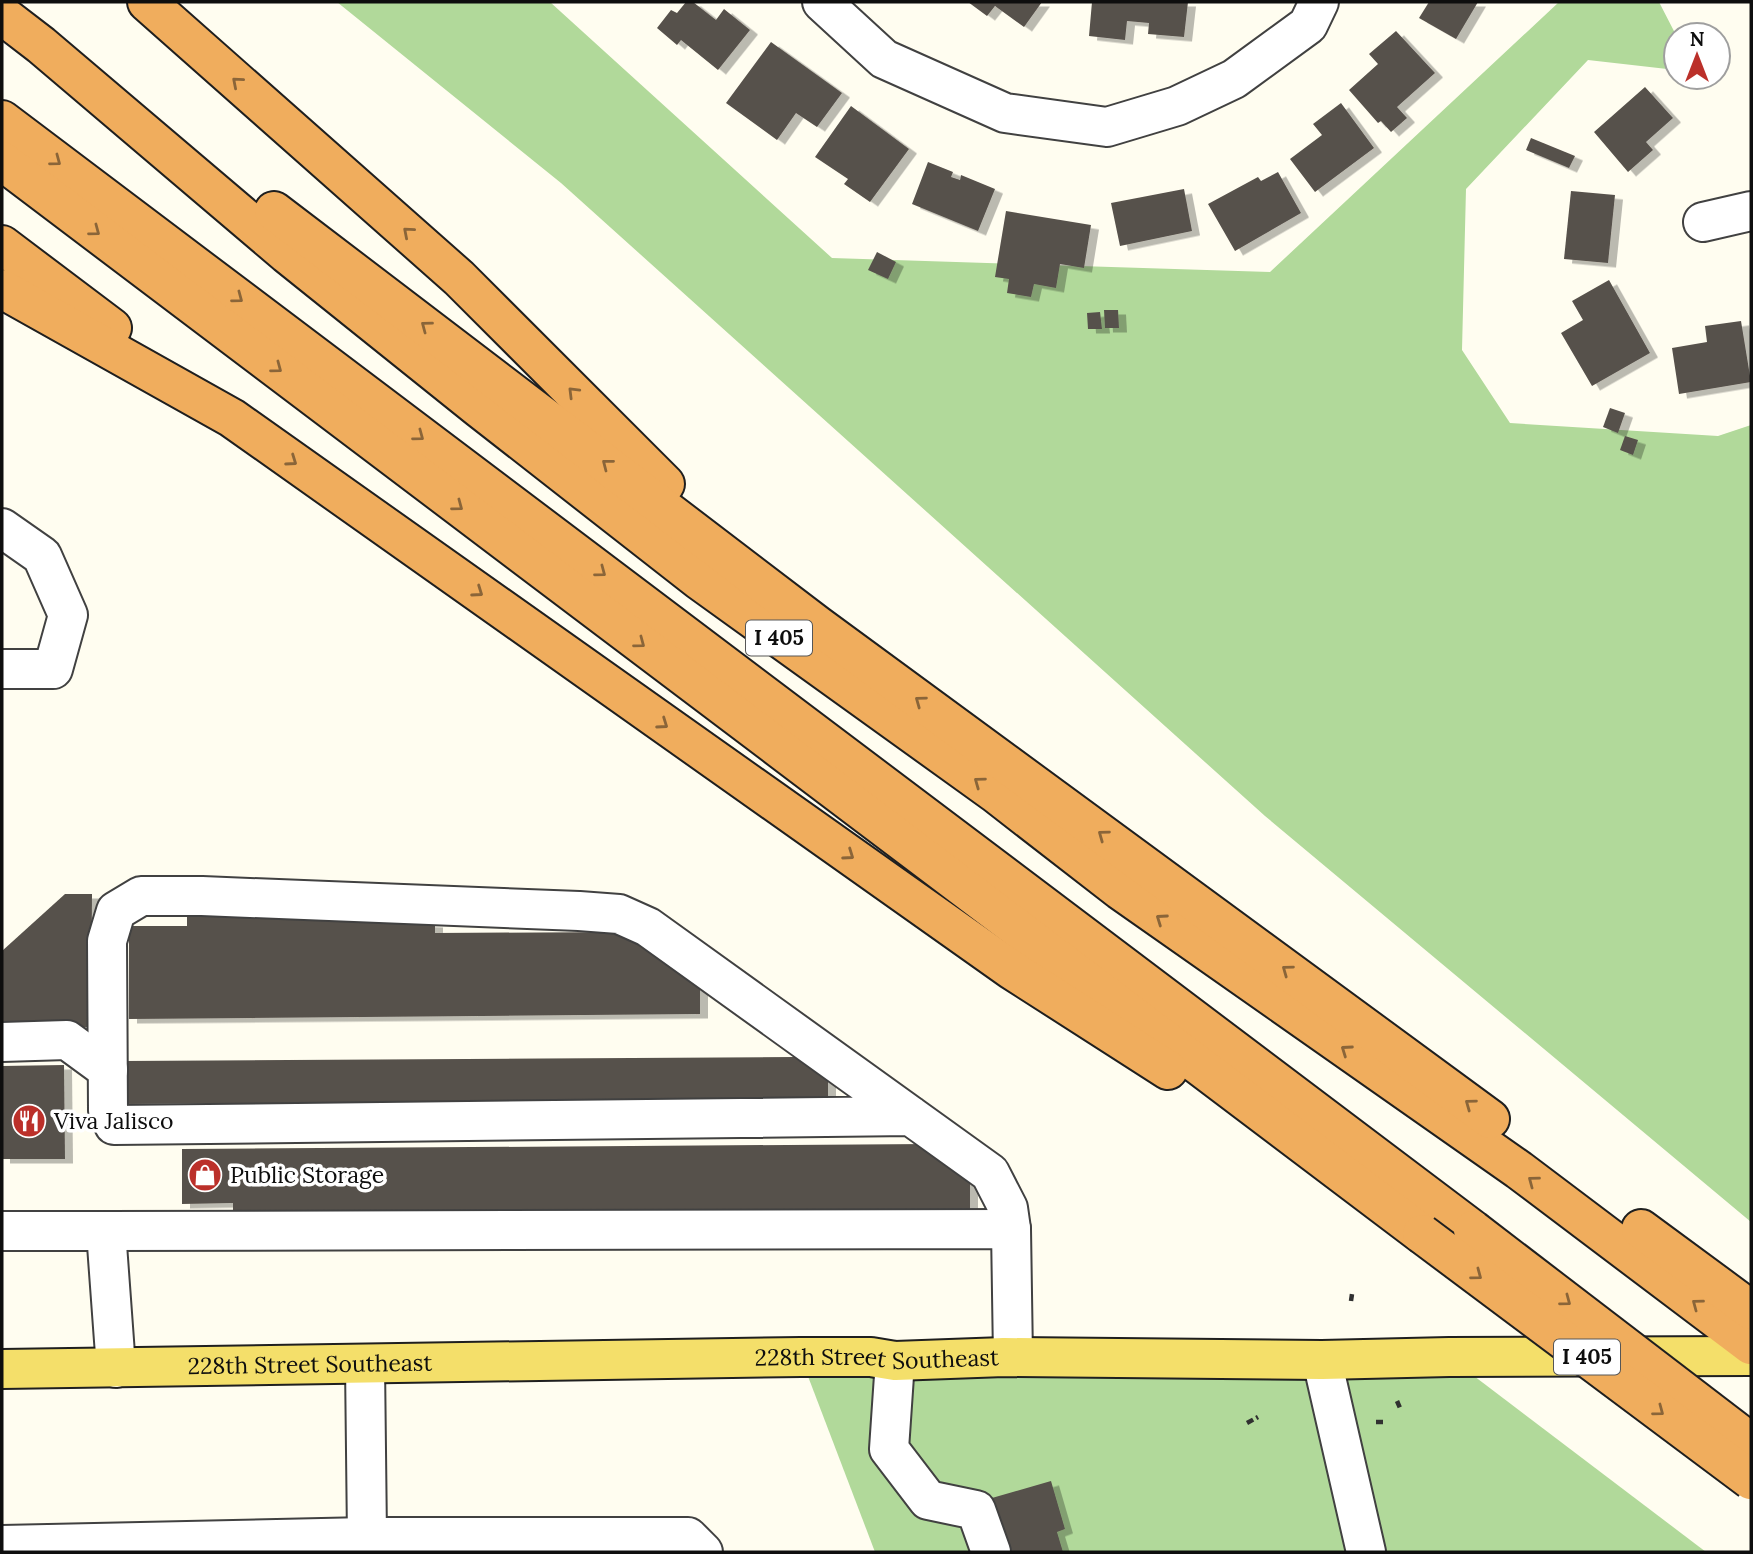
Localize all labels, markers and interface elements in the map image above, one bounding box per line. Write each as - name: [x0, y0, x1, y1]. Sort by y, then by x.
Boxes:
- north arrow: [1662, 21, 1732, 91]
- text: N: [1690, 27, 1705, 51]
- one-way arrow: [232, 78, 245, 90]
- one-way arrow: [49, 153, 61, 166]
- one-way arrow: [88, 223, 100, 236]
- one-way arrow: [403, 228, 416, 241]
- one-way arrow: [230, 290, 243, 303]
- one-way arrow: [421, 322, 434, 335]
- one-way arrow: [269, 360, 282, 373]
- one-way arrow: [568, 387, 581, 400]
- one-way arrow: [412, 427, 424, 440]
- one-way arrow: [284, 453, 297, 465]
- one-way arrow: [602, 460, 615, 473]
- one-way arrow: [451, 497, 463, 510]
- one-way arrow: [593, 564, 606, 577]
- one-way arrow: [470, 584, 483, 596]
- road number: I 405: [746, 620, 812, 656]
- one-way arrow: [632, 634, 645, 647]
- one-way arrow: [915, 697, 928, 709]
- one-way arrow: [655, 715, 668, 728]
- one-way arrow: [974, 778, 987, 790]
- one-way arrow: [1098, 831, 1111, 844]
- one-way arrow: [841, 847, 854, 859]
- one-way arrow: [1156, 915, 1168, 927]
- one-way arrow: [1282, 965, 1295, 978]
- one-way arrow: [1341, 1046, 1354, 1058]
- one-way arrow: [1465, 1100, 1478, 1112]
- restaurant icon: Viva Jalisco: [10, 1102, 48, 1140]
- place label: Viva Jalisco: [53, 1106, 174, 1135]
- shop icon: Public Storage: [186, 1156, 224, 1194]
- place label: Public Storage: [230, 1160, 384, 1189]
- one-way arrow: [1528, 1176, 1540, 1189]
- one-way arrow: [1469, 1266, 1482, 1279]
- one-way arrow: [1558, 1292, 1571, 1305]
- one-way arrow: [1692, 1300, 1704, 1312]
- road number: I 405: [1554, 1340, 1620, 1374]
- street label: 228th Street Southeast: [754, 1341, 999, 1375]
- street label: 228th Street Southeast: [187, 1348, 433, 1380]
- one-way arrow: [1651, 1403, 1664, 1415]

